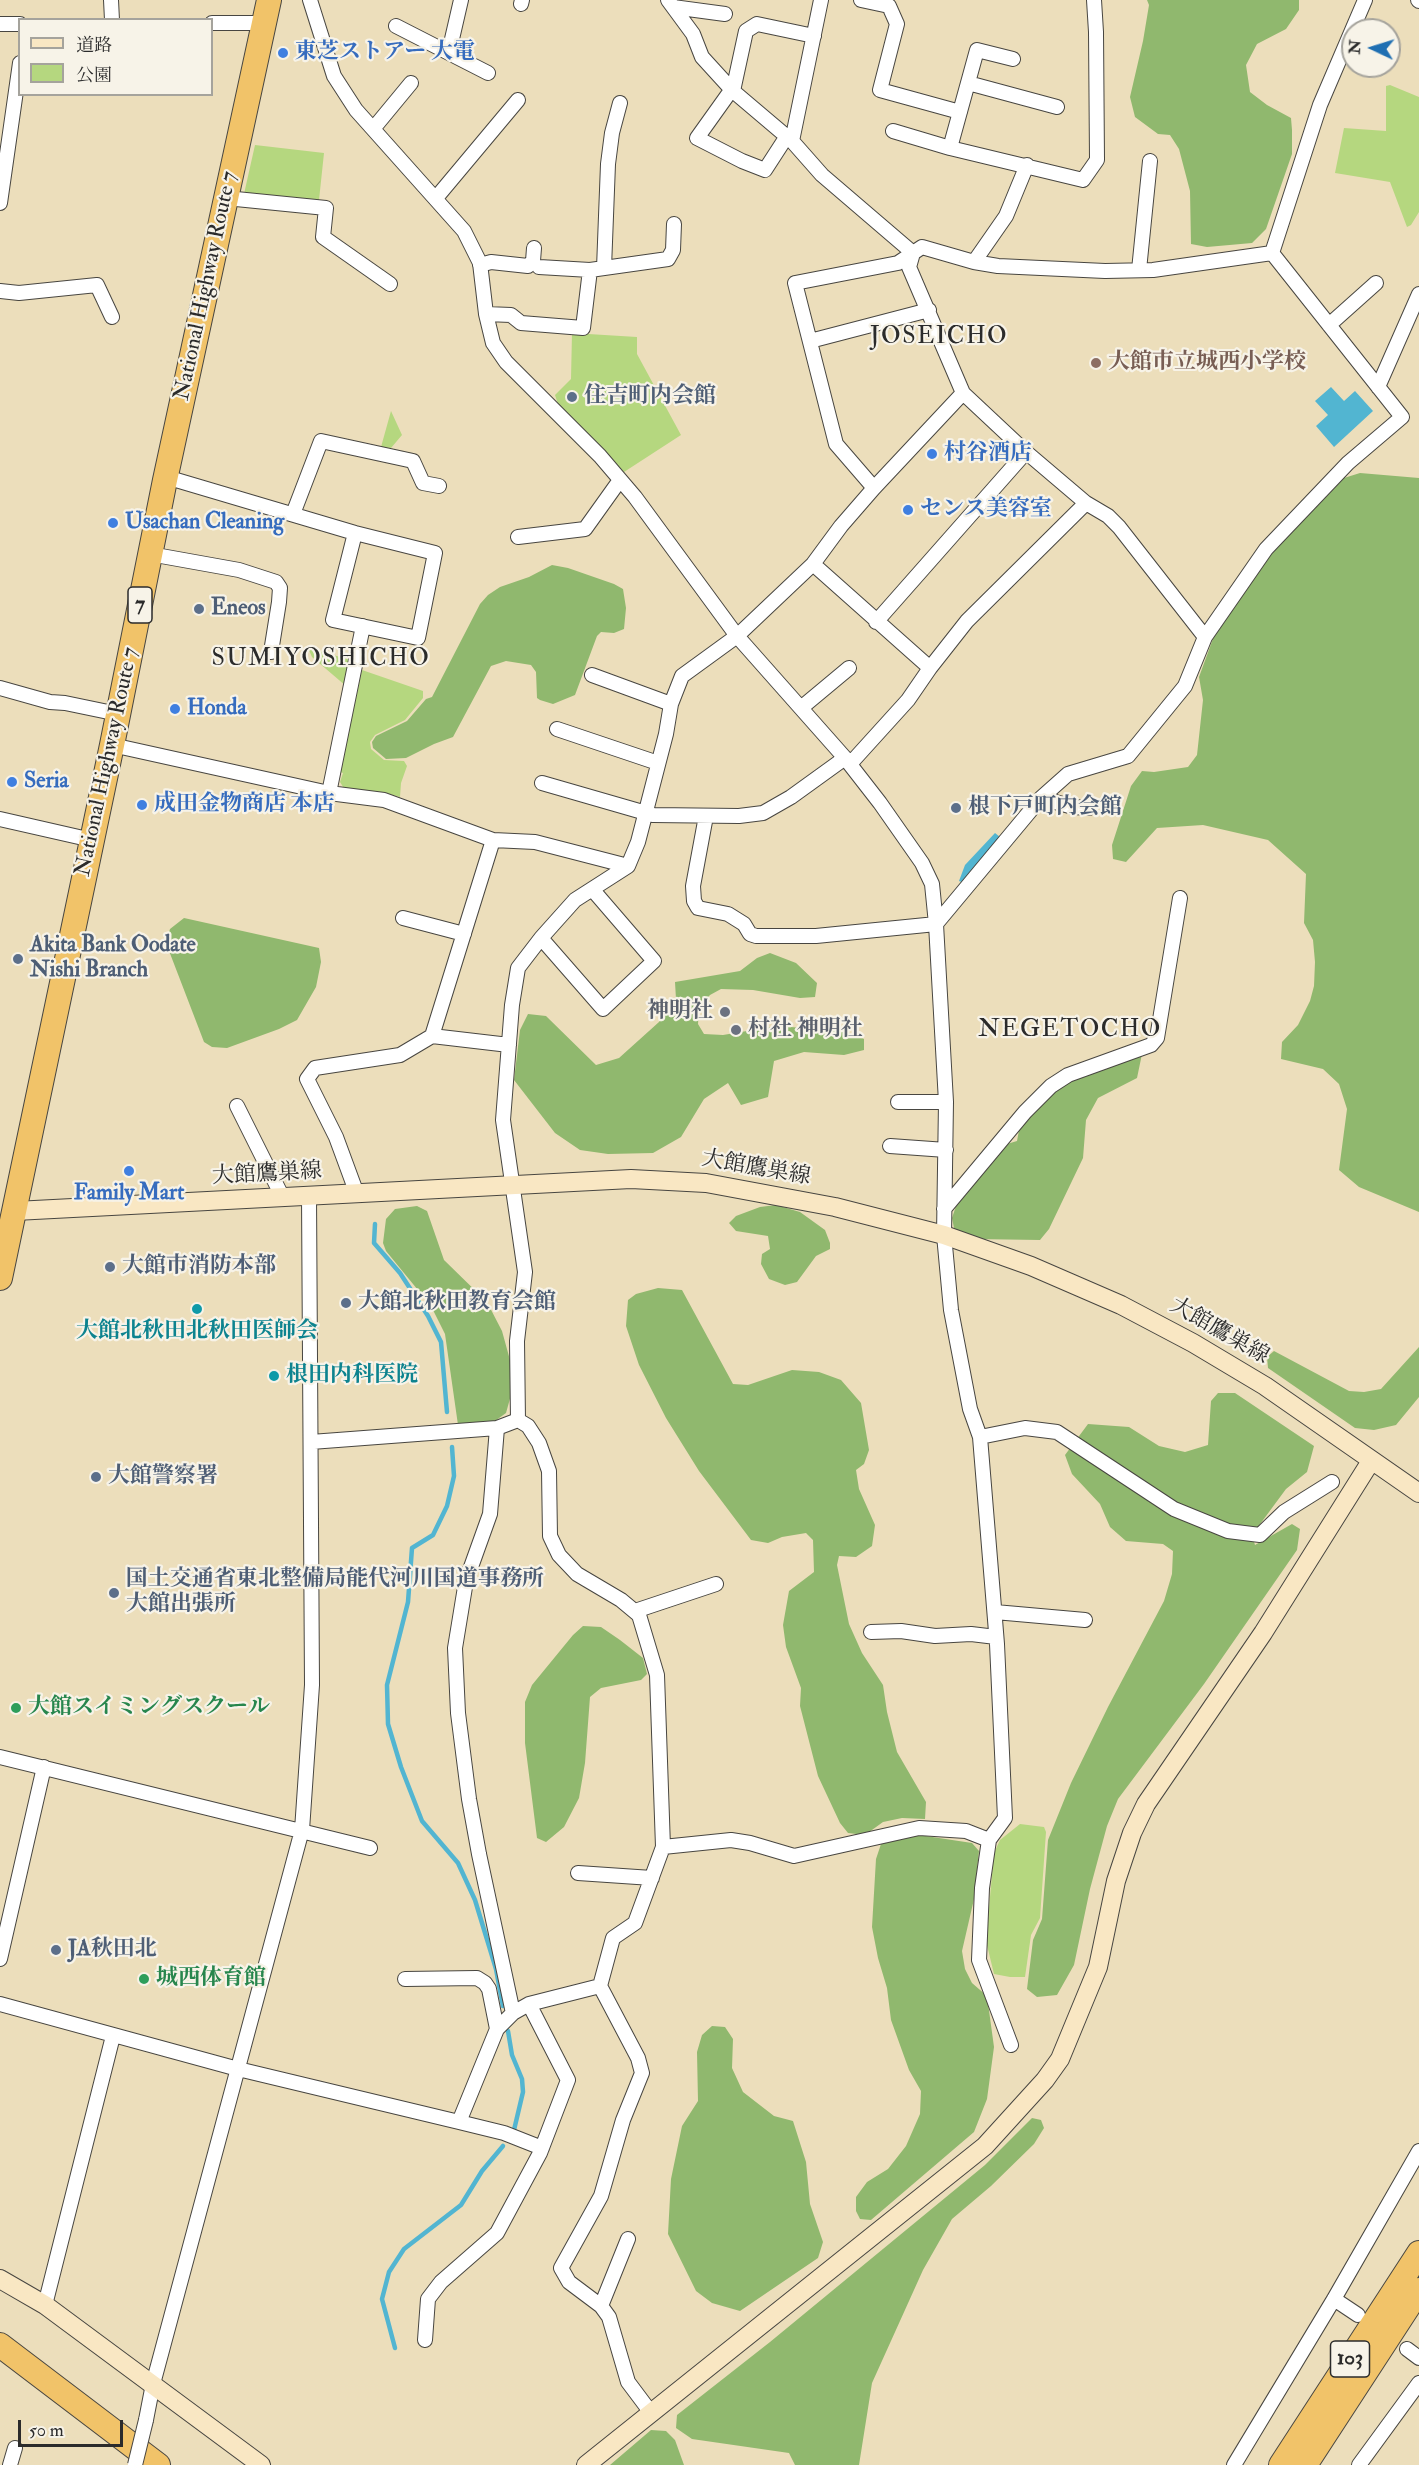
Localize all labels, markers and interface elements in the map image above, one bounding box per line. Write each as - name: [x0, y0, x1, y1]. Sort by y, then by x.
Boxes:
- legend: [18, 18, 213, 96]
- north arrow: [1341, 18, 1401, 78]
- text: 道路: [76, 34, 112, 57]
- text: N: [1345, 39, 1366, 55]
- place label: 東芝ストアー 大電: [295, 40, 475, 66]
- marker: 東芝ストアー 大電: [276, 46, 290, 60]
- text: 公園: [76, 64, 112, 87]
- street label: National Highway Route 7: [170, 169, 244, 403]
- district label: JOSEICHO: [870, 324, 1008, 352]
- place label: 大館市立城西小学校: [1108, 350, 1306, 376]
- marker: 大館市立城西小学校: [1089, 356, 1103, 370]
- place label: 住吉町内会館: [584, 384, 716, 410]
- marker: 住吉町内会館: [565, 390, 579, 404]
- place label: 村谷酒店: [944, 441, 1032, 467]
- marker: 村谷酒店: [925, 447, 939, 461]
- place label: センス美容室: [920, 497, 1052, 523]
- marker: センス美容室: [901, 503, 915, 517]
- place label: Usachan Cleaning: [125, 510, 284, 536]
- marker: Usachan Cleaning: [106, 516, 120, 530]
- road number: 7: [128, 587, 152, 623]
- place label: Eneos: [211, 596, 266, 622]
- marker: Eneos: [192, 602, 206, 616]
- street label: National Highway Route 7: [71, 645, 145, 879]
- district label: SUMIYOSHICHO: [212, 646, 430, 674]
- place label: Honda: [187, 696, 246, 722]
- marker: Honda: [168, 702, 182, 716]
- place label: Seria: [24, 769, 69, 795]
- marker: Seria: [5, 775, 19, 789]
- place label: 成田金物商店 本店: [154, 792, 335, 818]
- place label: 根下戸町内会館: [968, 795, 1122, 821]
- marker: 成田金物商店 本店: [135, 798, 149, 812]
- marker: 根下戸町内会館: [949, 801, 963, 815]
- place label: Akita Bank Oodate Nishi Branch: [30, 933, 196, 984]
- marker: Akita Bank Oodate Nishi Branch: [11, 952, 25, 966]
- place label: 神明社: [647, 999, 713, 1025]
- marker: 神明社: [718, 1005, 732, 1019]
- place label: 村社 神明社: [748, 1017, 863, 1043]
- district label: NEGETOCHO: [978, 1017, 1162, 1045]
- marker: 村社 神明社: [729, 1023, 743, 1037]
- street label: 大館鷹巣線: [700, 1146, 812, 1192]
- street label: 大館鷹巣線: [211, 1159, 323, 1191]
- marker: Family Mart: [122, 1164, 136, 1178]
- place label: Family Mart: [74, 1181, 184, 1207]
- place label: 大館市消防本部: [122, 1254, 276, 1280]
- marker: 大館市消防本部: [103, 1260, 117, 1274]
- place label: 大館北秋田教育会館: [358, 1290, 556, 1316]
- street label: 大館鷹巣線: [1165, 1293, 1273, 1371]
- marker: 大館北秋田教育会館: [339, 1296, 353, 1310]
- marker: 大館北秋田北秋田医師会: [190, 1302, 204, 1316]
- place label: 大館北秋田北秋田医師会: [76, 1319, 318, 1345]
- place label: 根田内科医院: [286, 1363, 418, 1389]
- marker: 根田内科医院: [267, 1369, 281, 1383]
- place label: 大館警察署: [108, 1464, 218, 1490]
- marker: 大館警察署: [89, 1470, 103, 1484]
- place label: 国土交通省東北整備局能代河川国道事務所 大館出張所: [126, 1567, 544, 1618]
- marker: 国土交通省東北整備局能代河川国道事務所 大館出張所: [107, 1586, 121, 1600]
- place label: 大館スイミングスクール: [28, 1695, 270, 1721]
- marker: 大館スイミングスクール: [9, 1701, 23, 1715]
- place label: JA秋田北: [68, 1937, 157, 1963]
- marker: JA秋田北: [49, 1943, 63, 1957]
- place label: 城西体育館: [156, 1966, 266, 1992]
- marker: 城西体育館: [137, 1972, 151, 1986]
- road number: 103: [1330, 2341, 1370, 2377]
- scale bar: [21, 2408, 126, 2446]
- text: 50 m: [29, 2419, 64, 2442]

